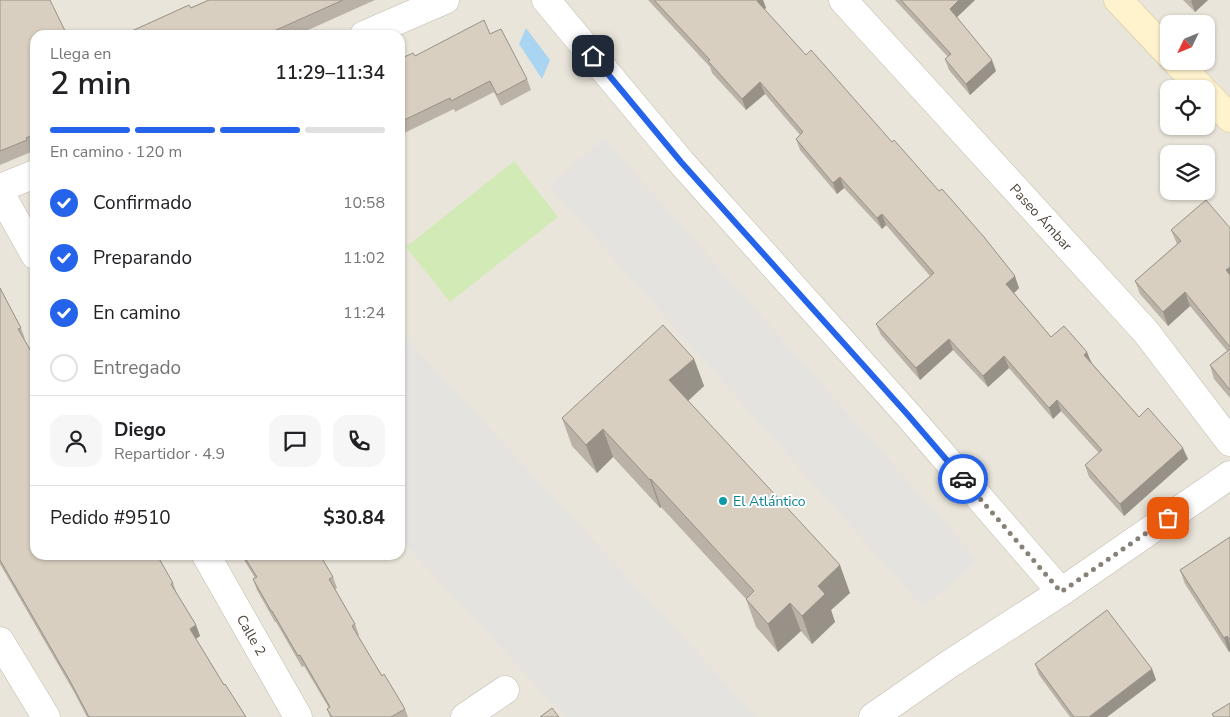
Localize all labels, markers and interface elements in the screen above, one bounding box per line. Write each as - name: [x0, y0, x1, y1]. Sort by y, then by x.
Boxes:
- north arrow: [1160, 15, 1215, 70]
- map controls: [1160, 15, 1215, 200]
- pin: [572, 35, 614, 77]
- icon: home: [579, 42, 607, 70]
- text: Llega en: [50, 43, 111, 65]
- text: 11:29–11:34: [275, 60, 385, 86]
- text: 2 min: [50, 62, 132, 105]
- button: locate: [1160, 80, 1215, 135]
- text: En camino · 120 m: [50, 141, 182, 163]
- button: layers: [1160, 145, 1215, 200]
- street label: Paseo Ámbar: [1006, 180, 1077, 255]
- icon: check: [50, 189, 78, 217]
- text: Confirmado: [93, 190, 192, 216]
- text: 10:58: [343, 192, 385, 214]
- icon: check: [50, 244, 78, 272]
- text: Preparando: [93, 245, 192, 271]
- text: 11:02: [343, 247, 385, 269]
- icon: check: [50, 299, 78, 327]
- text: En camino: [93, 300, 181, 326]
- text: 11:24: [343, 302, 385, 324]
- text: Entregado: [93, 355, 181, 381]
- button: person: [50, 415, 102, 467]
- button: chat: [269, 415, 321, 467]
- button: phone: [333, 415, 385, 467]
- text: Diego: [114, 417, 166, 443]
- text: Repartidor · 4.9: [114, 443, 225, 465]
- courier: [938, 454, 988, 504]
- icon: car: [949, 465, 977, 493]
- place label: El Atlántico: [733, 492, 806, 511]
- marker: El Atlántico: [717, 495, 729, 507]
- pin: [1147, 497, 1189, 539]
- icon: bag: [1154, 504, 1182, 532]
- text: Pedido #9510: [50, 505, 171, 531]
- text: $30.84: [323, 505, 385, 531]
- street label: Calle 2: [232, 611, 271, 659]

